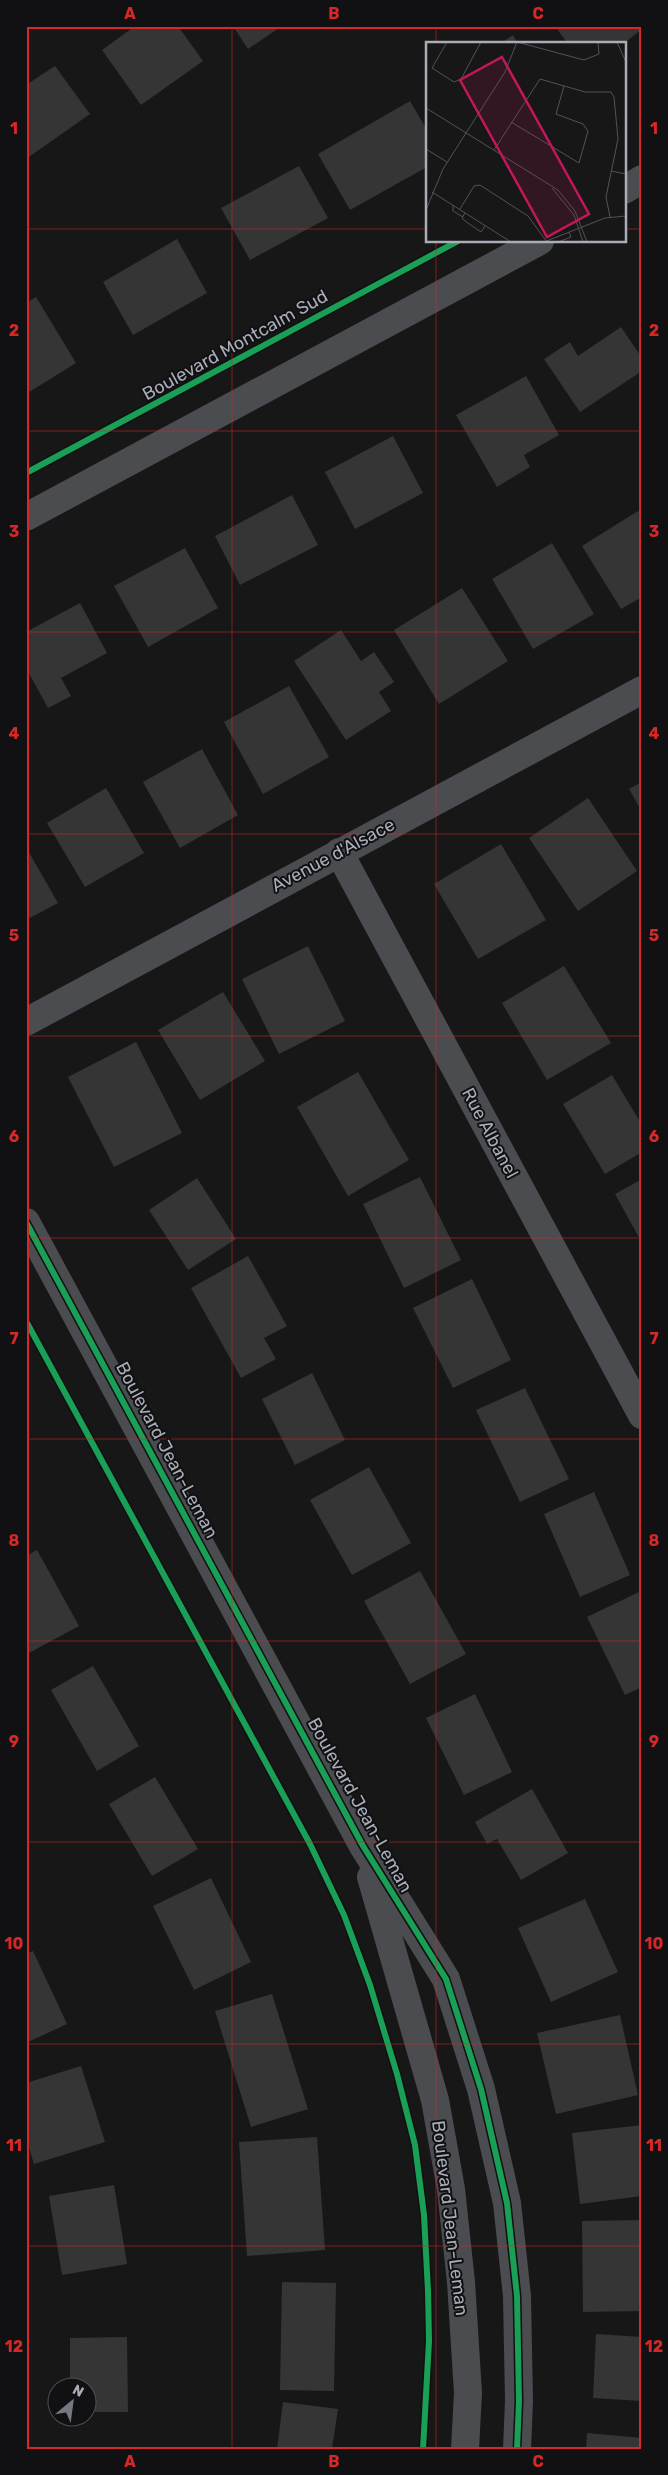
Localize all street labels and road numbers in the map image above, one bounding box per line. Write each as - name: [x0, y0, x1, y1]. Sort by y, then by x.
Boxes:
- street label: Boulevard Montcalm Sud: [138, 285, 332, 405]
- street label: Avenue d'Alsace: [268, 813, 398, 897]
- street label: Rue Albanel: [457, 1084, 523, 1182]
- street label: Boulevard Jean-Leman: [111, 1358, 223, 1542]
- street label: Boulevard Jean-Leman: [303, 1714, 417, 1896]
- street label: Boulevard Jean-Leman: [427, 2119, 473, 2317]

